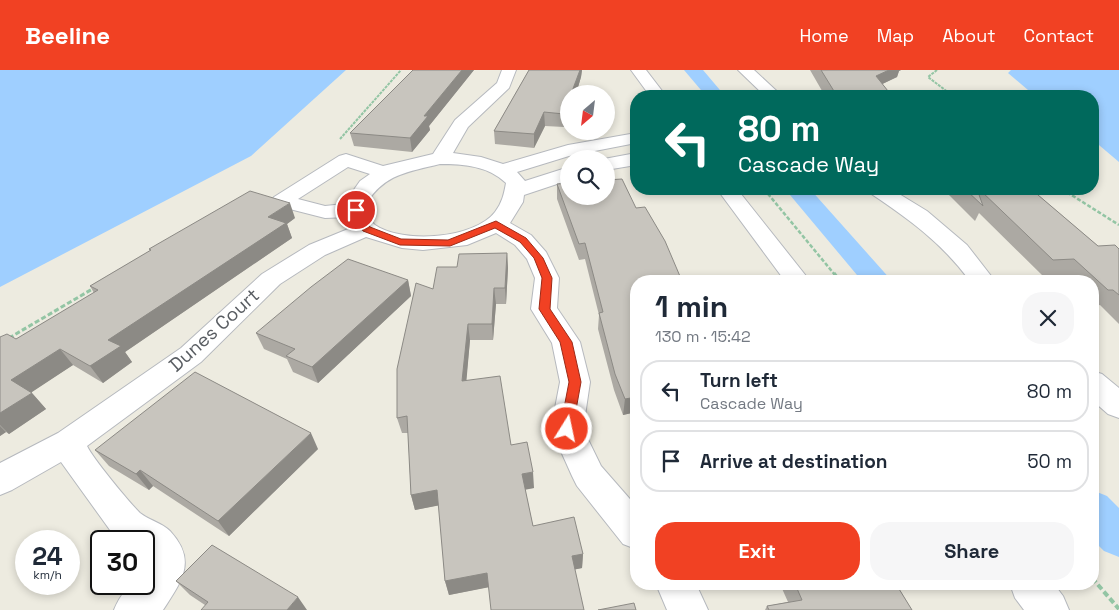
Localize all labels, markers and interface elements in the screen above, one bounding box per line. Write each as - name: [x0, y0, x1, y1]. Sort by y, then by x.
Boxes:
- text: Beeline: [25, 20, 110, 51]
- text: Home: [800, 24, 849, 47]
- text: Map: [877, 24, 914, 47]
- text: About: [942, 24, 996, 47]
- text: Contact: [1024, 24, 1094, 47]
- north arrow: [560, 85, 615, 140]
- map controls: [560, 85, 615, 205]
- text: 80 m: [738, 107, 820, 151]
- icon: left: [655, 110, 720, 175]
- button: search: [560, 150, 615, 205]
- text: Cascade Way: [738, 150, 879, 178]
- pin: [335, 189, 377, 231]
- icon: arrive: [342, 196, 370, 224]
- street label: Dunes Court: [163, 283, 265, 377]
- text: 1 min: [655, 287, 728, 326]
- button: close: [1022, 292, 1074, 344]
- text: 130 m · 15:42: [655, 326, 751, 347]
- text: Turn left: [700, 368, 778, 393]
- icon: left: [657, 377, 685, 405]
- text: 80 m: [1027, 379, 1072, 404]
- text: Cascade Way: [700, 393, 803, 414]
- position arrow: [540, 402, 592, 454]
- icon: arrive: [657, 447, 685, 475]
- text: Arrive at destination: [700, 449, 888, 474]
- text: 50 m: [1027, 449, 1072, 474]
- button: Exit: [655, 522, 860, 580]
- button: Share: [870, 522, 1074, 580]
- speed limit sign: 30: [90, 530, 155, 595]
- text: 24: [32, 540, 63, 572]
- text: km/h: [33, 567, 62, 583]

